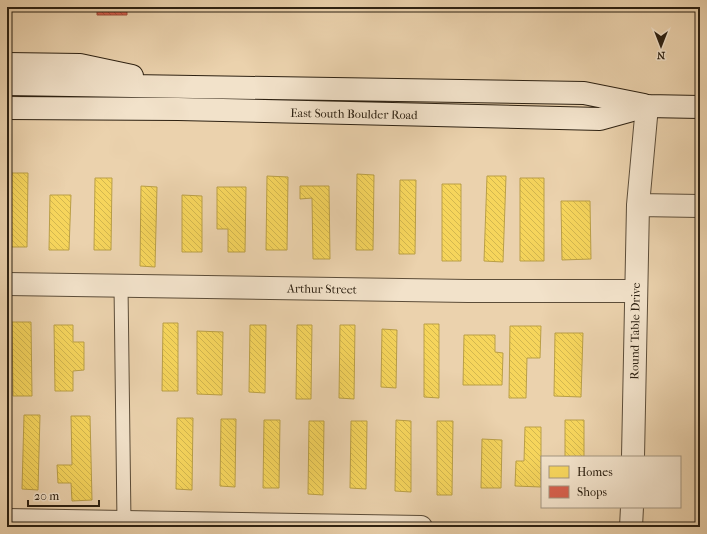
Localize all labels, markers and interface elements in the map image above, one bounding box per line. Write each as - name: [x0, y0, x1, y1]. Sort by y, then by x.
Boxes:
- north arrow: [641, 26, 681, 66]
- text: N: [656, 49, 665, 62]
- street label: East South Boulder Road: [290, 106, 418, 122]
- street label: Arthur Street: [286, 281, 358, 297]
- street label: Round Table Drive: [627, 282, 643, 380]
- legend: [541, 456, 681, 508]
- text: Homes: [577, 465, 613, 479]
- scale bar: [28, 482, 99, 508]
- text: Shops: [577, 485, 607, 499]
- text: 20 m: [34, 489, 59, 503]

